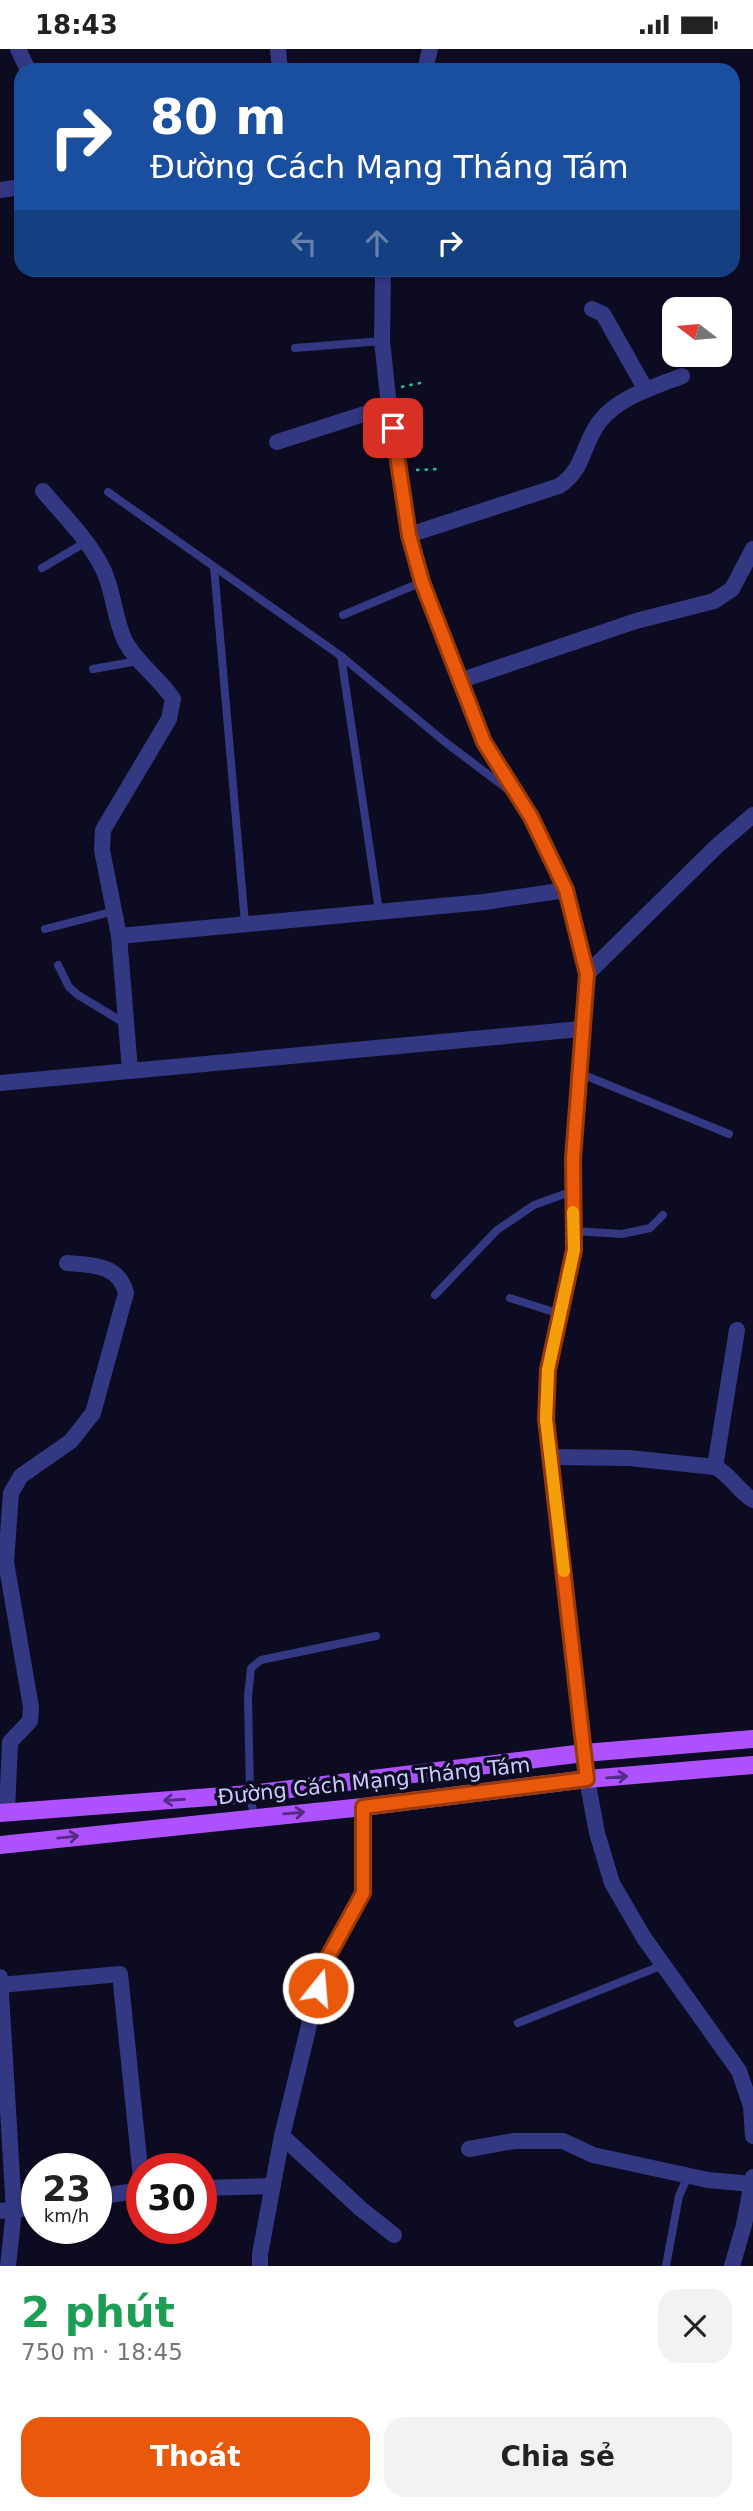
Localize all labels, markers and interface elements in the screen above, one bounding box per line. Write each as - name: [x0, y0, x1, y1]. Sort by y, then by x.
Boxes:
- text: 18:43: [35, 10, 118, 40]
- text: 80 m: [150, 89, 286, 146]
- icon: right: [35, 91, 126, 182]
- text: Đường Cách Mạng Tháng Tám: [150, 148, 629, 186]
- icon: left: [285, 224, 323, 262]
- icon: ahead: [358, 224, 396, 262]
- icon: right: [431, 224, 469, 262]
- north arrow: [662, 297, 732, 367]
- map controls: [662, 297, 732, 367]
- pin: [363, 398, 423, 458]
- icon: arrive: [374, 409, 412, 447]
- street label: Đường Cách Mạng Tháng Tám: [217, 1753, 531, 1809]
- one-way arrow: [606, 1770, 628, 1783]
- one-way arrow: [163, 1794, 185, 1807]
- one-way arrow: [282, 1806, 305, 1819]
- one-way arrow: [56, 1831, 79, 1844]
- position arrow: [281, 1951, 355, 2025]
- speed limit sign: 30: [126, 2153, 217, 2244]
- text: 23: [42, 2169, 91, 2209]
- text: km/h: [44, 2205, 89, 2226]
- text: 2 phút: [21, 2288, 175, 2337]
- button: close: [658, 2289, 732, 2363]
- text: 750 m · 18:45: [21, 2339, 183, 2365]
- button: Thoát: [21, 2417, 370, 2497]
- button: Chia sẻ: [384, 2417, 732, 2497]

